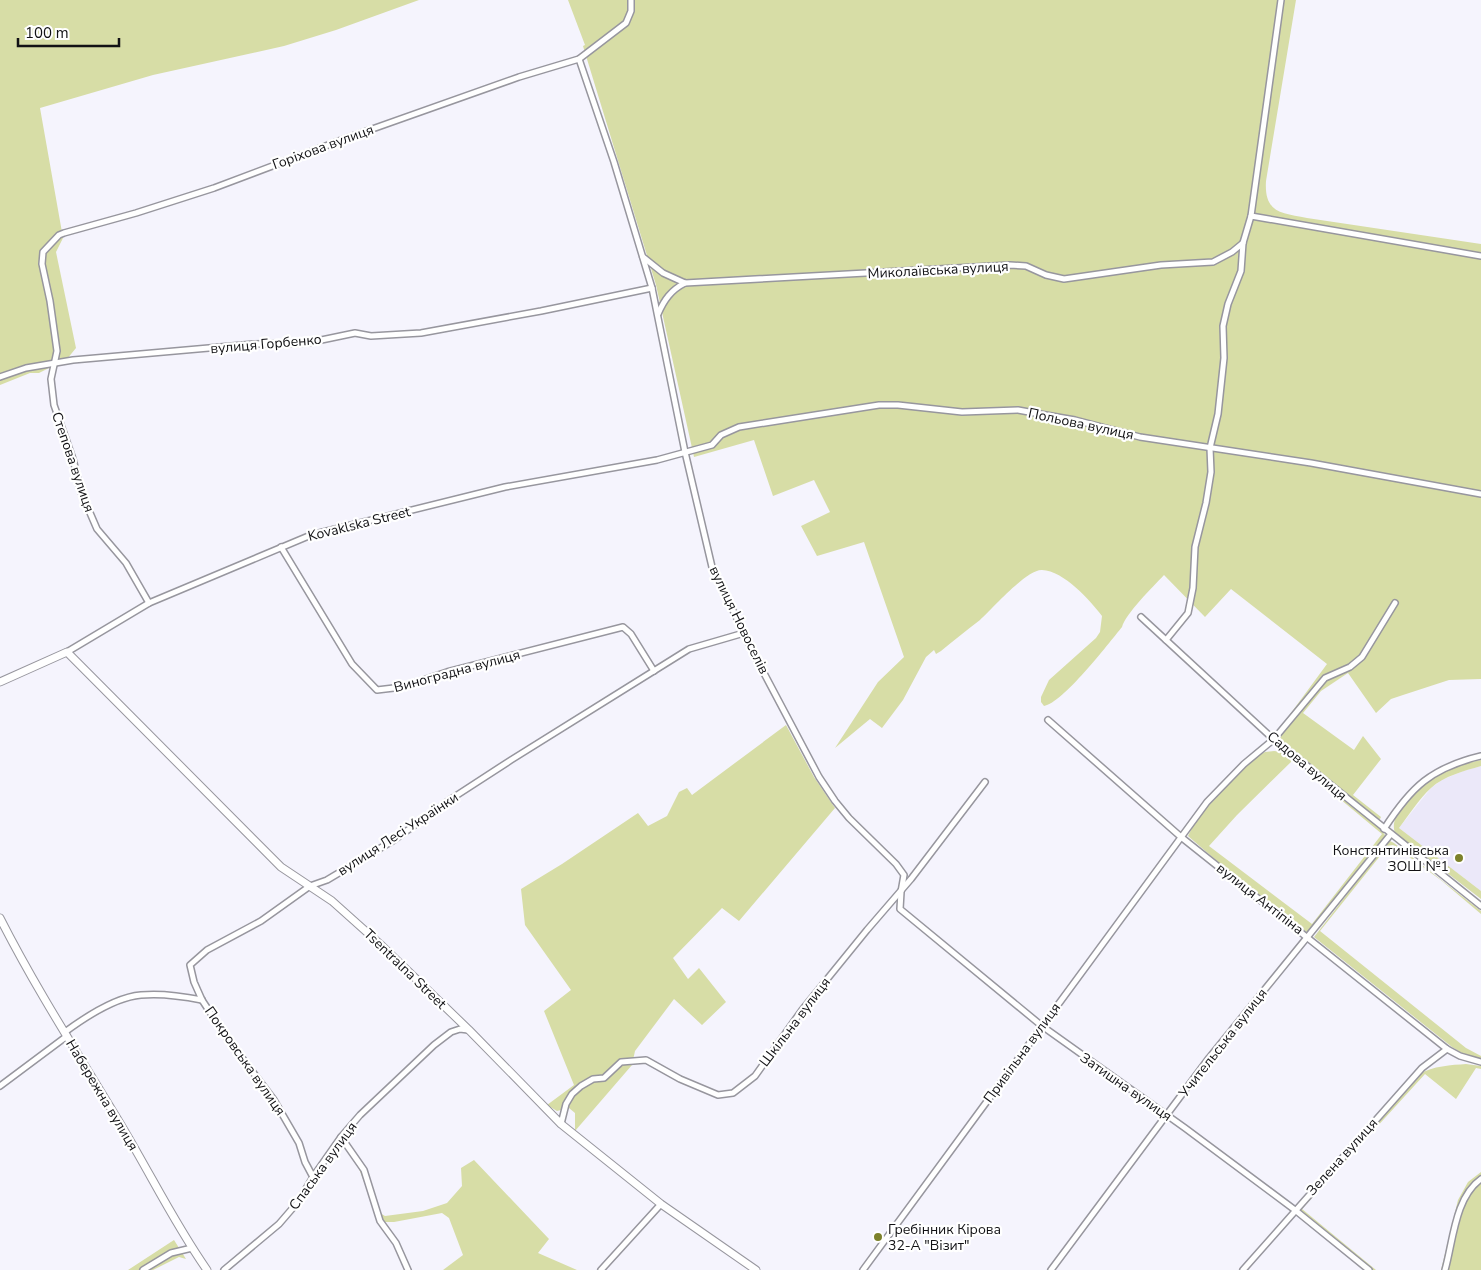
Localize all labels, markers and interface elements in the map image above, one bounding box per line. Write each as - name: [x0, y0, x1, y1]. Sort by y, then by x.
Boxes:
- scale bar: [18, 15, 119, 47]
- text: 100 m: [25, 23, 69, 43]
- street label: Горіхова вулиця: [270, 120, 376, 174]
- street label: Миколаївська вулиця: [867, 257, 1009, 283]
- street label: вулиця Горбенко: [210, 330, 322, 358]
- street label: Польова вулиця: [1027, 404, 1135, 444]
- street label: Степова вулиця: [47, 409, 99, 515]
- street label: Kovaklska Street: [306, 502, 412, 546]
- street label: вулиця Новоселів: [705, 563, 773, 677]
- street label: Виноградна вулиця: [392, 645, 522, 697]
- street label: Садова вулиця: [1263, 727, 1351, 805]
- street label: вулиця Лесі Українки: [334, 788, 462, 880]
- place label: Констянтинівська ЗОШ №1: [1333, 841, 1449, 876]
- marker: Констянтинівська ЗОШ №1: [1453, 852, 1465, 864]
- street label: вулиця Антіпіна: [1213, 859, 1307, 939]
- street label: Tsentralna Street: [360, 925, 451, 1013]
- street label: Шкільна вулиця: [755, 974, 835, 1070]
- street label: Учительська вулиця: [1174, 985, 1272, 1102]
- street label: Привільна вулиця: [979, 999, 1065, 1107]
- street label: Покровська вулиця: [200, 1003, 290, 1119]
- street label: Набережна вулиця: [61, 1036, 143, 1154]
- street label: Затишна вулиця: [1076, 1048, 1176, 1126]
- street label: Зелена вулиця: [1302, 1114, 1382, 1200]
- street label: Спаська вулиця: [285, 1118, 361, 1214]
- place label: Гребінник Кірова 32-А "Візит": [888, 1220, 1001, 1255]
- marker: Гребінник Кірова 32-А "Візит": [872, 1231, 884, 1243]

